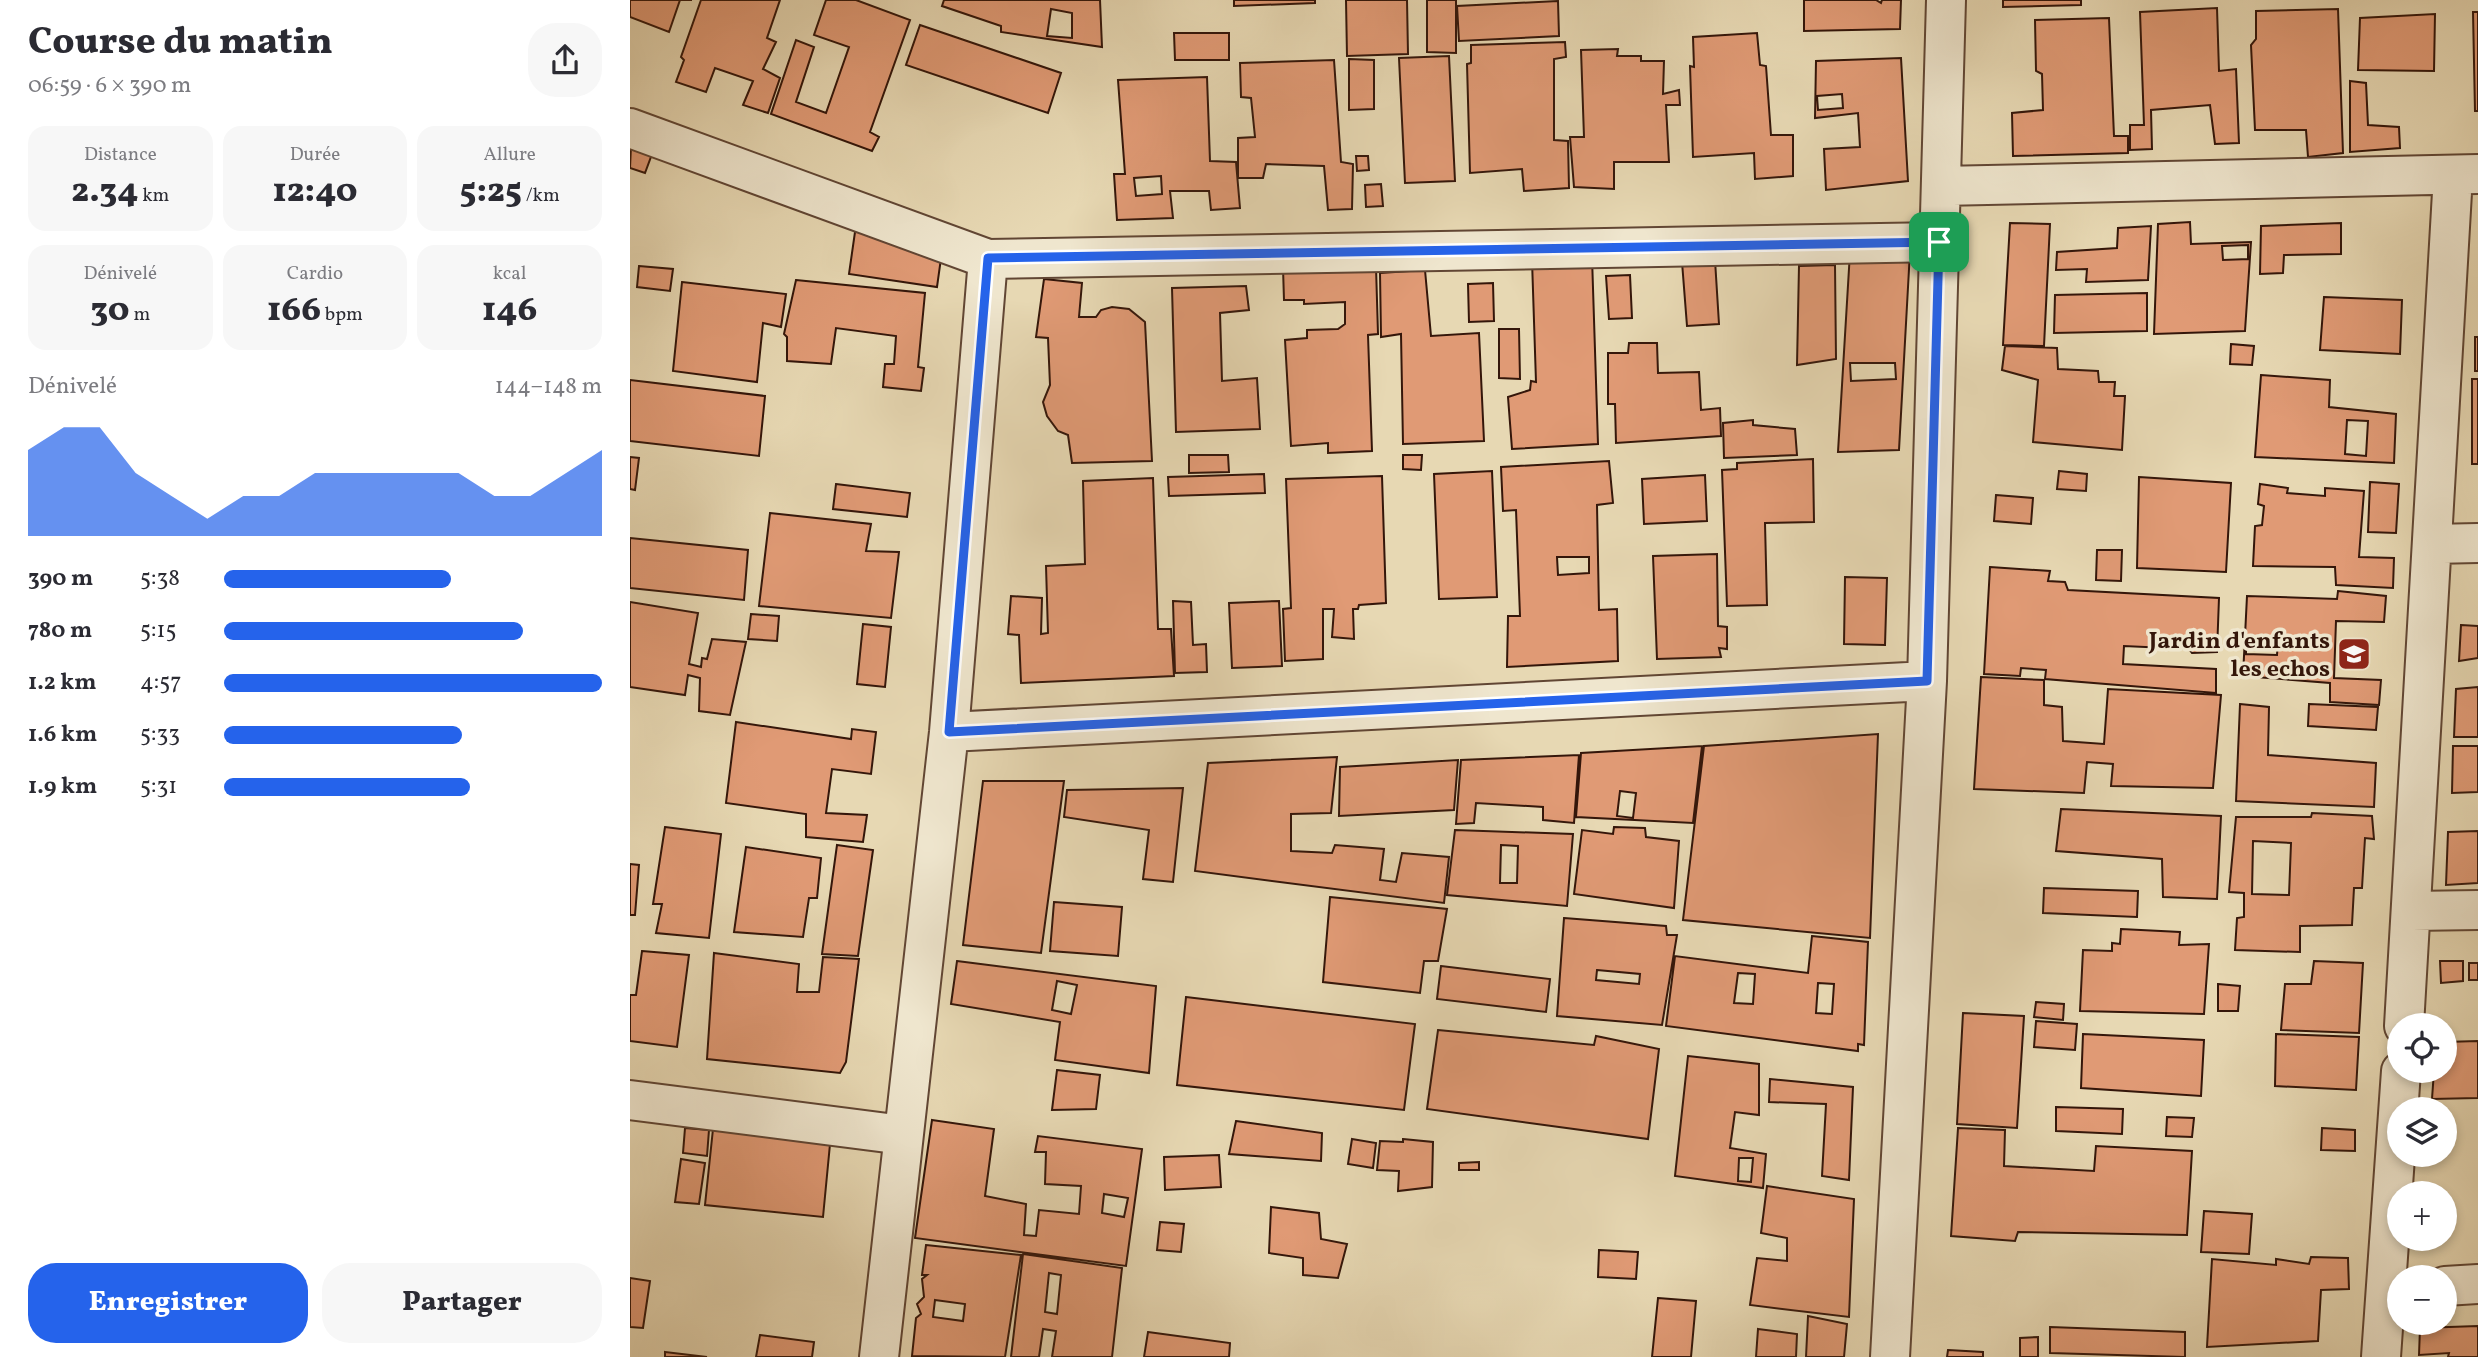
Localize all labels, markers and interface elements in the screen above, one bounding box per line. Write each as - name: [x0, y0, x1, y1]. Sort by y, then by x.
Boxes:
- text: Course du matin: [28, 17, 333, 70]
- button: share: [528, 23, 602, 97]
- text: 06:59 · 6 × 390 m: [28, 70, 191, 102]
- text: Distance: [84, 142, 157, 168]
- text: Durée: [290, 142, 340, 168]
- text: Allure: [483, 142, 536, 168]
- text: 2.34: [71, 168, 138, 216]
- text: 12:40: [272, 168, 358, 216]
- text: 5:25: [460, 168, 522, 216]
- text: km: [138, 183, 169, 209]
- text: /km: [522, 183, 560, 209]
- pin: [1909, 212, 1969, 272]
- icon: arrive: [1920, 223, 1958, 261]
- text: Dénivelé: [84, 261, 157, 287]
- text: Cardio: [287, 261, 343, 287]
- text: kcal: [493, 261, 527, 287]
- text: 30: [90, 287, 130, 335]
- text: 166: [267, 287, 321, 335]
- text: 146: [482, 287, 537, 335]
- text: m: [130, 302, 150, 328]
- text: bpm: [321, 302, 363, 328]
- text: Dénivelé: [28, 371, 117, 403]
- text: 144–148 m: [495, 371, 602, 403]
- text: 390 m: [28, 563, 93, 595]
- text: 5:38: [140, 563, 180, 595]
- text: 780 m: [28, 615, 92, 647]
- text: 5:15: [140, 615, 176, 647]
- place label: Jardin d'enfants les echos: [2148, 625, 2330, 687]
- school or university icon: Jardin d'enfants les echos: [2335, 635, 2373, 673]
- text: 1.2 km: [28, 667, 97, 699]
- text: 4:57: [140, 667, 181, 699]
- text: 1.6 km: [28, 719, 97, 751]
- text: 5:33: [140, 719, 180, 751]
- text: 1.9 km: [28, 771, 97, 803]
- text: 5:31: [140, 771, 177, 803]
- map controls: [2387, 1013, 2457, 1335]
- button: locate: [2387, 1013, 2457, 1083]
- button: layers: [2387, 1097, 2457, 1167]
- button: +: [2387, 1181, 2457, 1251]
- button: Enregistrer: [28, 1263, 308, 1343]
- button: Partager: [322, 1263, 602, 1343]
- button: −: [2387, 1265, 2457, 1335]

